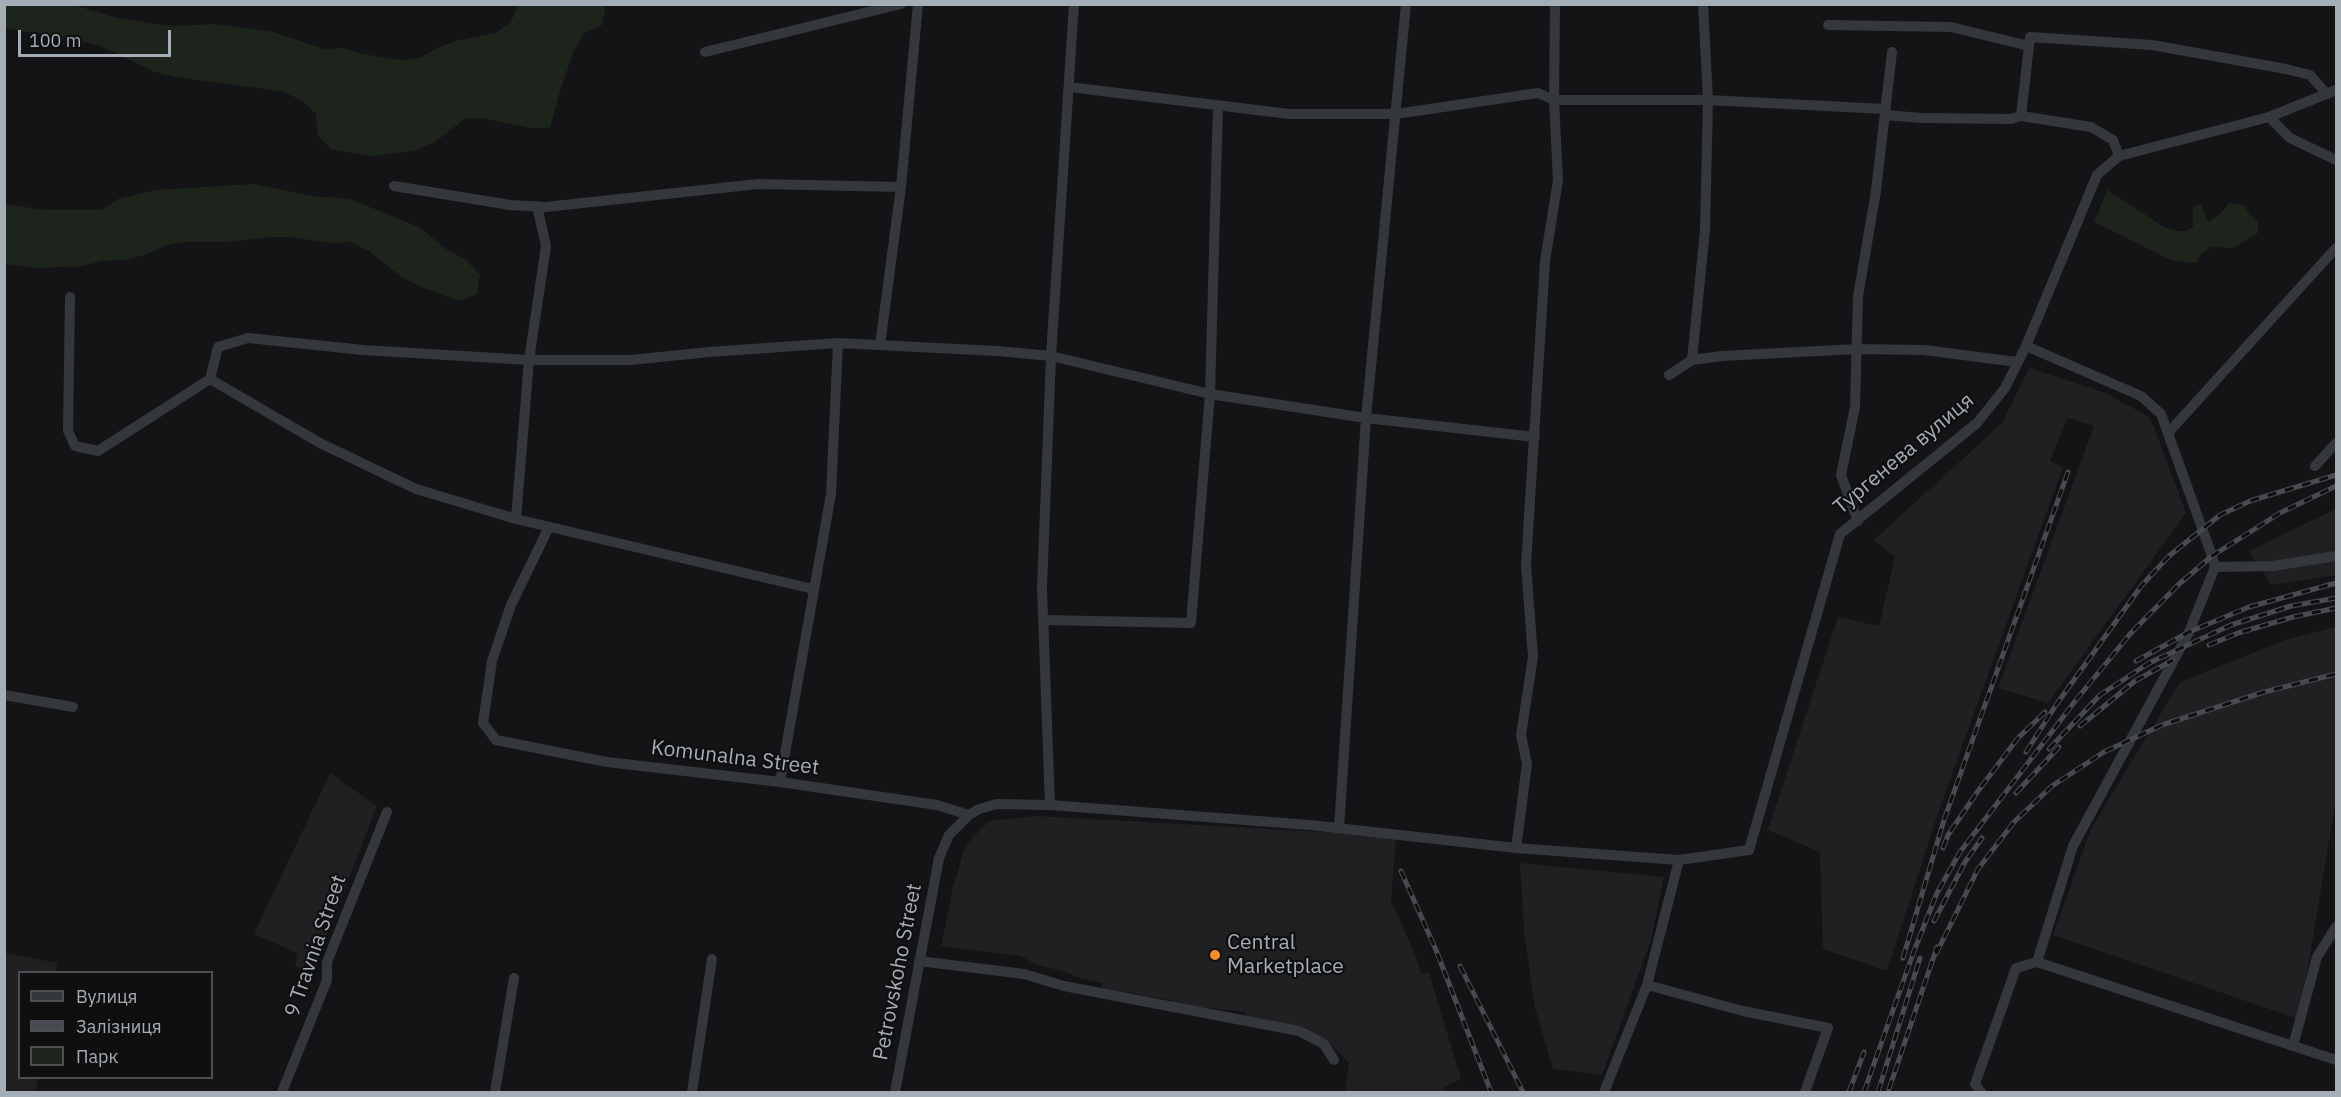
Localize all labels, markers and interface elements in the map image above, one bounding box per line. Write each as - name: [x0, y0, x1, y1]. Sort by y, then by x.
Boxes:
- scale bar: [21, 18, 174, 56]
- text: 100 m: [29, 29, 81, 52]
- street label: Тургенева вулиця: [1829, 388, 1979, 520]
- street label: Komunalna Street: [649, 735, 821, 781]
- street label: 9 Travnia Street: [280, 872, 352, 1020]
- street label: Petrovskoho Street: [868, 881, 928, 1063]
- place label: Central Marketplace: [1227, 930, 1344, 980]
- marker: Central Marketplace: [1208, 948, 1222, 962]
- legend: [18, 971, 213, 1079]
- text: Вулиця: [76, 985, 137, 1008]
- text: Залізниця: [76, 1015, 162, 1038]
- text: Парк: [76, 1045, 118, 1068]

